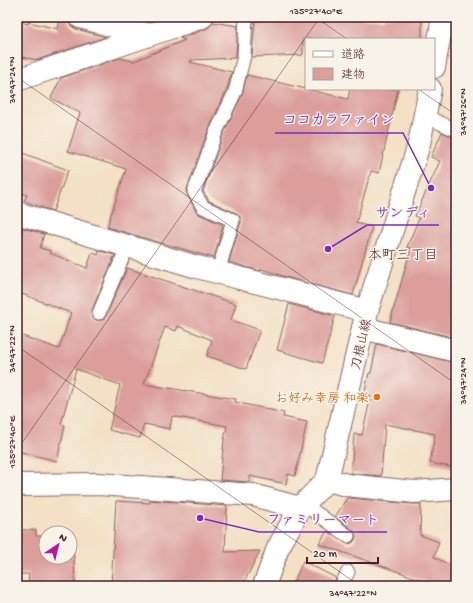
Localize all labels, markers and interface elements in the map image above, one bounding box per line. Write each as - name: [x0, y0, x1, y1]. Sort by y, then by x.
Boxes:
- text: 135°27'40"E: [289, 6, 343, 18]
- legend: [305, 38, 435, 90]
- text: 道路: [341, 48, 365, 63]
- text: 34°47'24"N: [7, 56, 19, 105]
- text: 建物: [341, 68, 365, 83]
- text: 34°47'26"N: [458, 88, 470, 137]
- callout: ココカラファイン: [275, 107, 403, 133]
- text: ココカラファイン: [283, 113, 395, 130]
- callout: サンディ: [367, 199, 439, 225]
- text: サンディ: [375, 206, 431, 223]
- district label: 本町三丁目: [368, 248, 438, 265]
- street label: 刀根山線: [349, 317, 376, 372]
- text: 34°47'22"N: [7, 325, 19, 374]
- text: 34°47'24"N: [458, 357, 470, 406]
- place label: お好み幸房 和楽: [275, 391, 369, 407]
- marker: お好み幸房 和楽: [372, 392, 382, 402]
- text: 135°27'40"E: [7, 415, 19, 469]
- callout: ファミリーマート: [259, 506, 387, 532]
- text: ファミリーマート: [267, 513, 379, 530]
- north arrow: [38, 525, 78, 565]
- text: N: [56, 531, 69, 545]
- scale bar: [307, 539, 378, 565]
- text: 20 m: [313, 548, 338, 562]
- text: 34°47'22"N: [328, 588, 377, 600]

